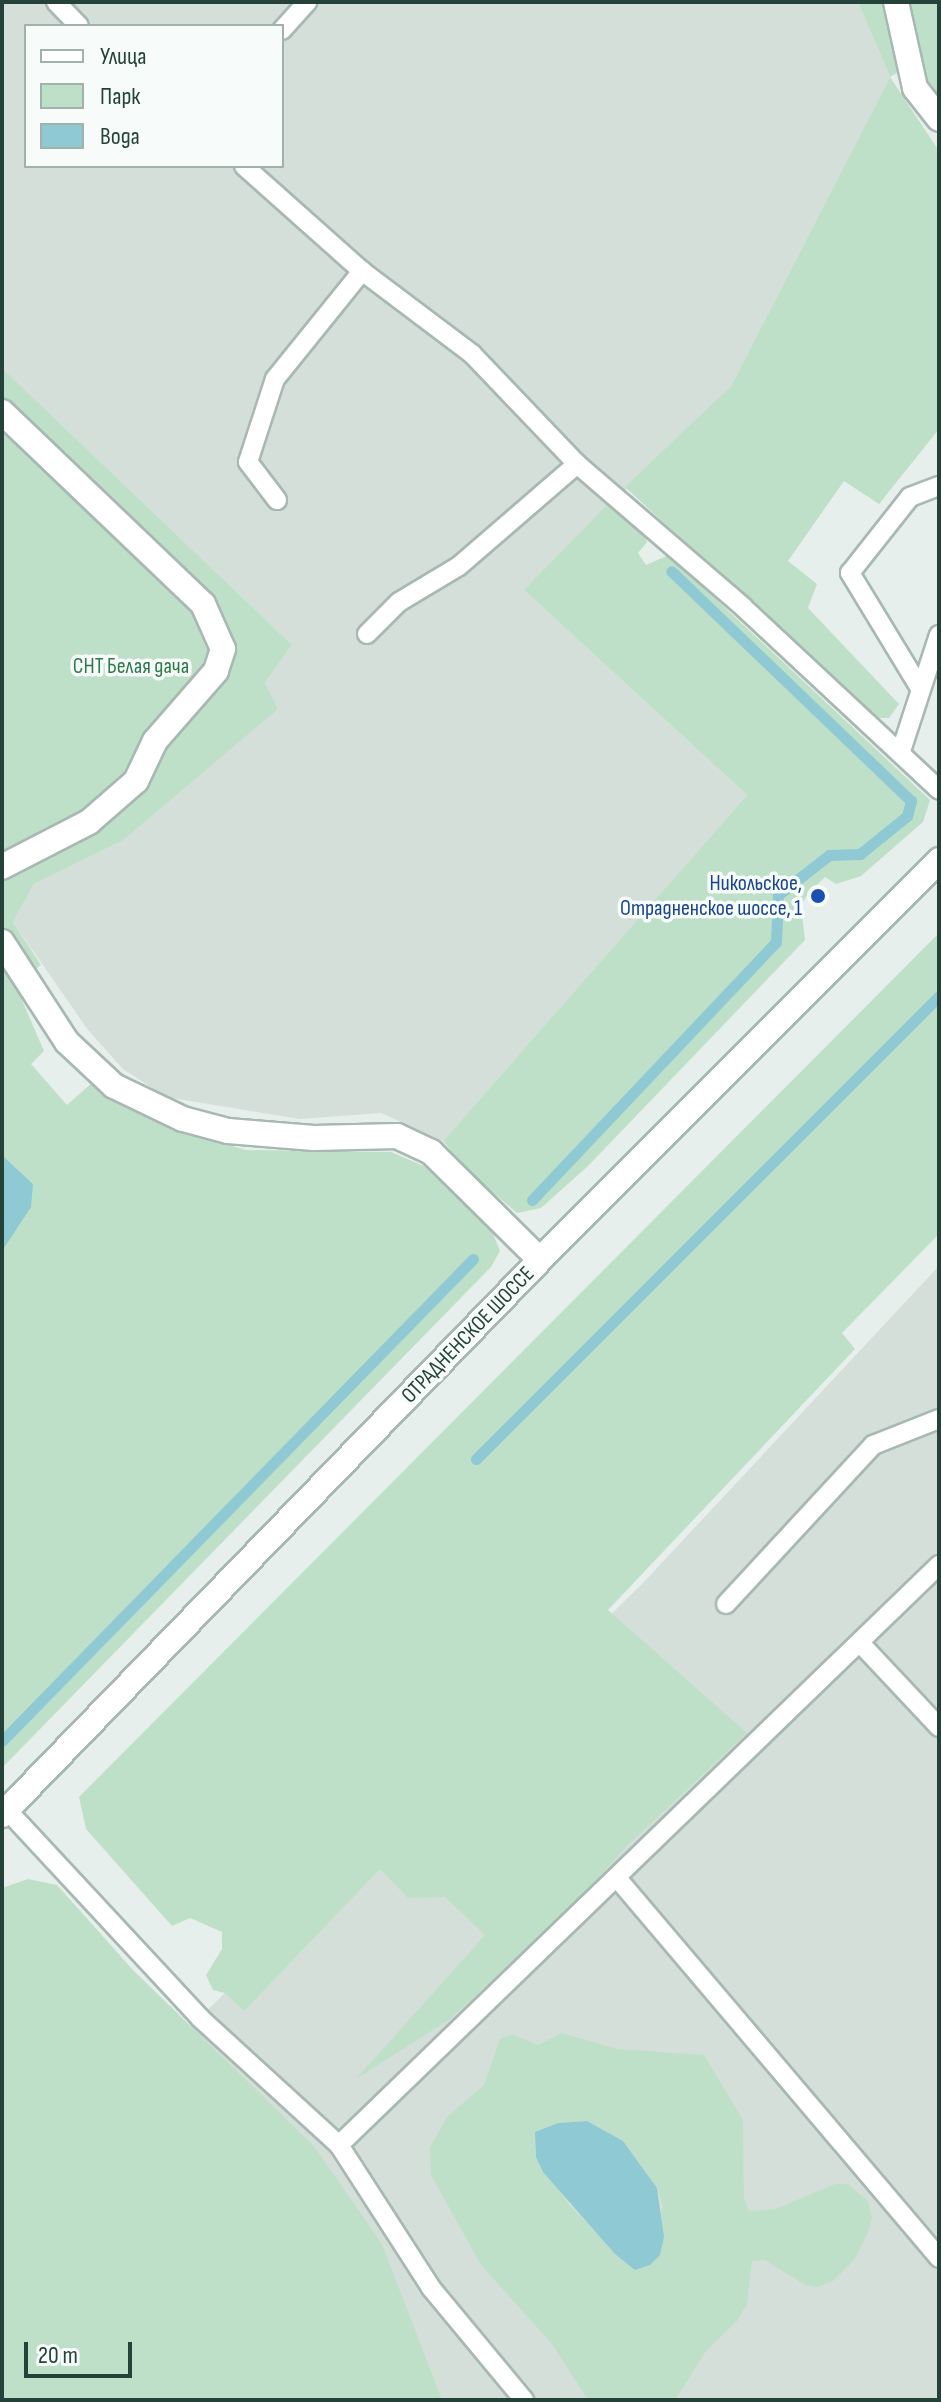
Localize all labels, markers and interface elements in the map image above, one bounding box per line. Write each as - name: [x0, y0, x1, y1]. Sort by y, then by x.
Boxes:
- legend: [24, 24, 284, 168]
- text: Улица: [100, 42, 146, 71]
- text: Парк: [100, 82, 140, 111]
- text: Вода: [100, 122, 140, 151]
- park label: СНТ Белая дача: [73, 654, 189, 680]
- place label: Никольское, Отрадненское шоссе, 1: [620, 870, 802, 922]
- marker: Никольское, Отрадненское шоссе, 1: [809, 887, 827, 905]
- street label: ОТРАДНЕНСКОЕ ШОССЕ: [396, 1261, 540, 1409]
- scale bar: [28, 2326, 136, 2376]
- text: 20 m: [38, 2341, 78, 2370]

